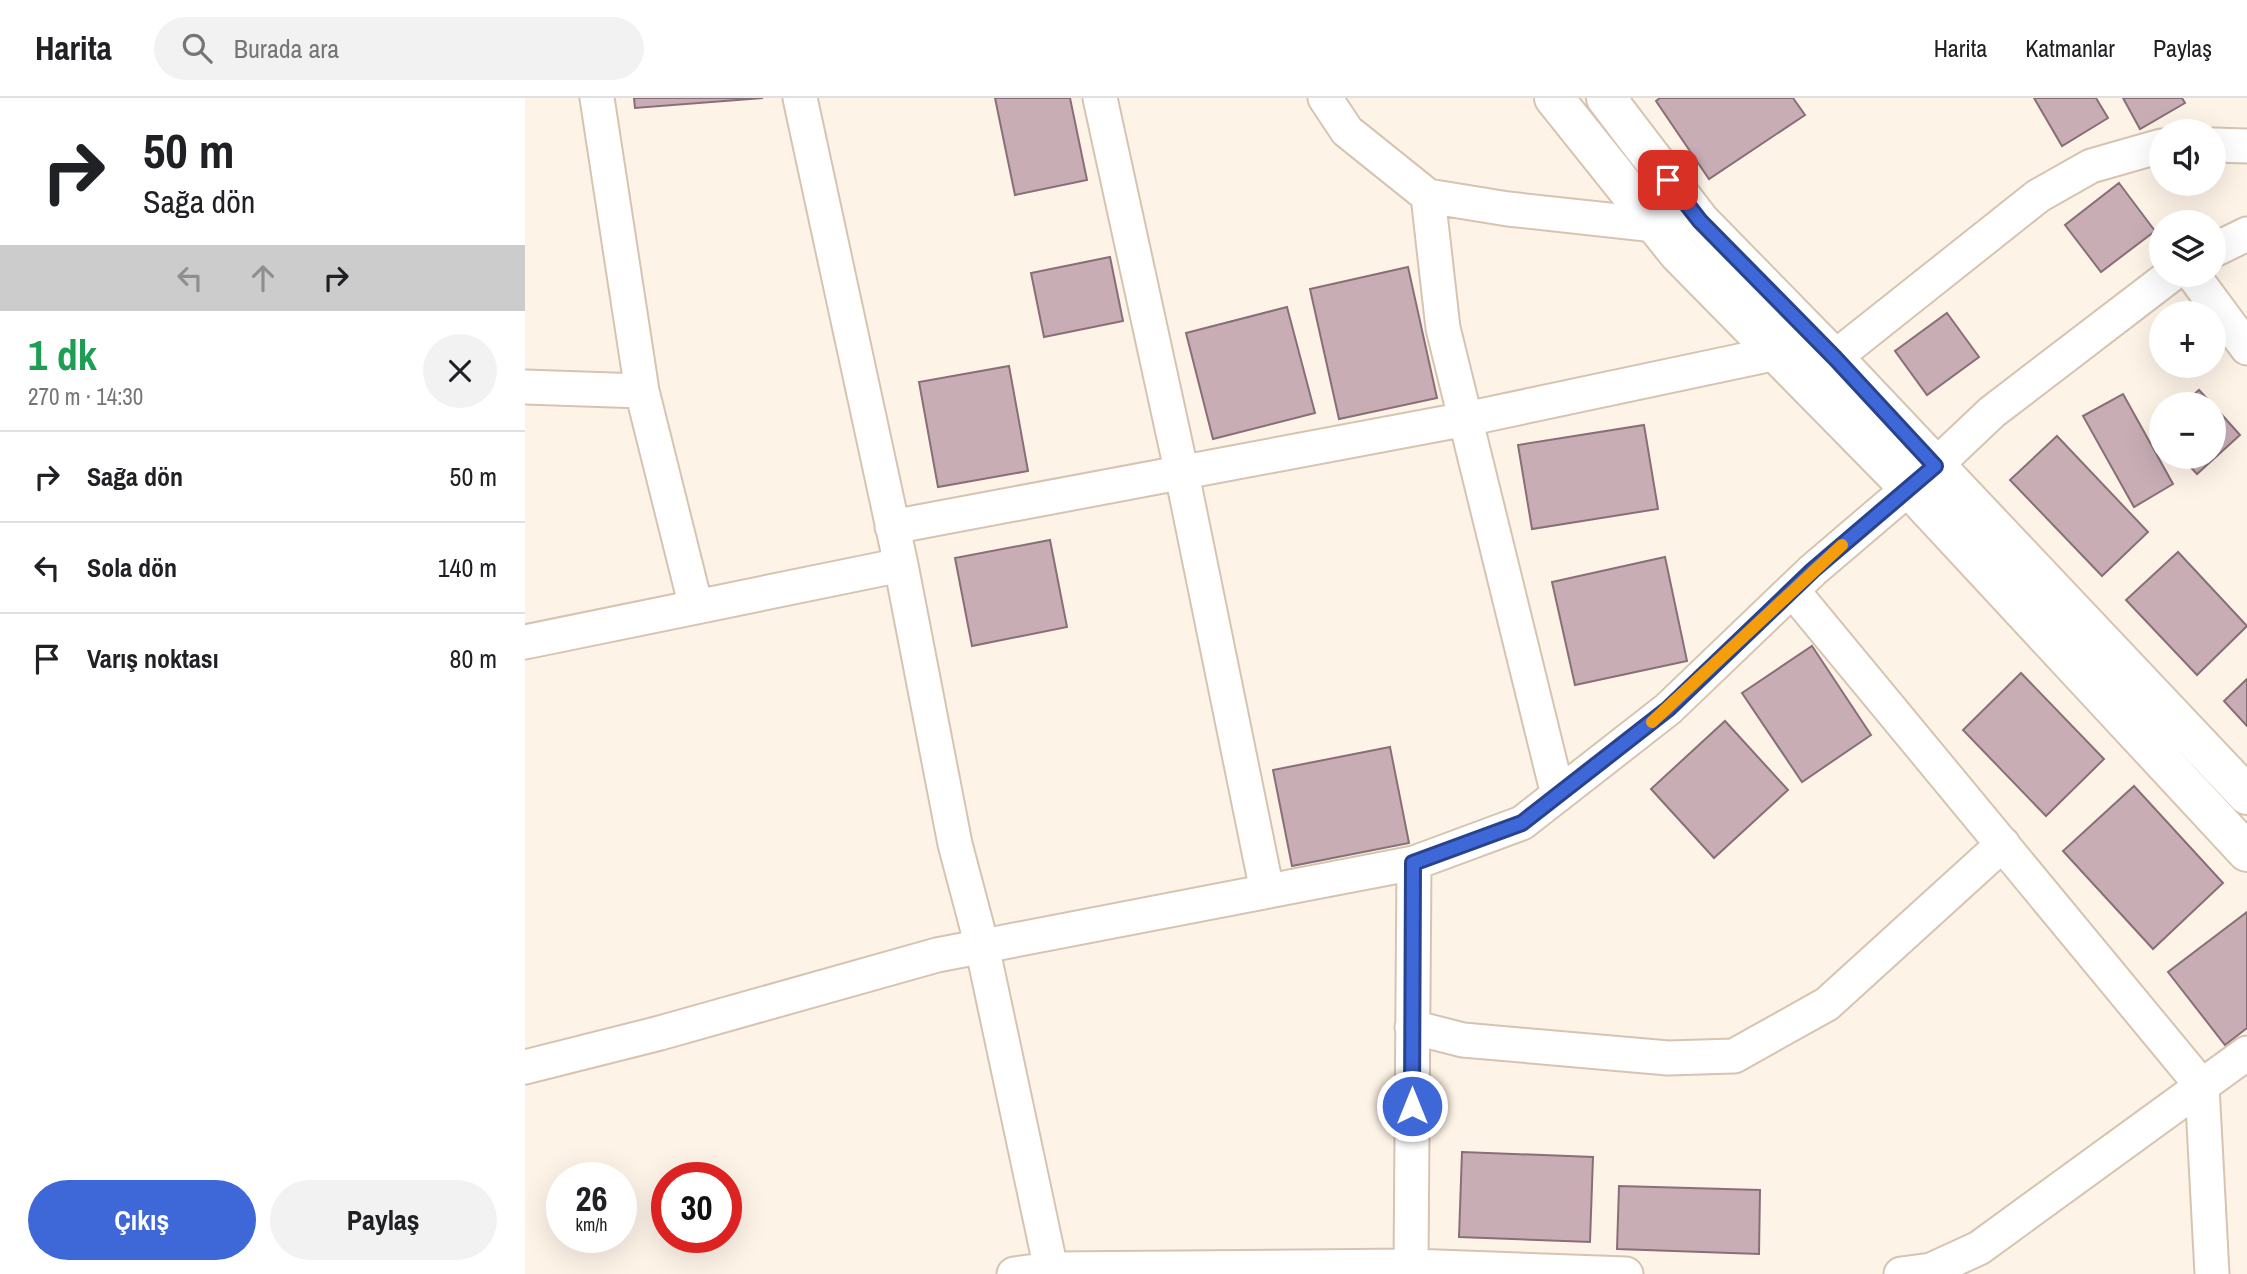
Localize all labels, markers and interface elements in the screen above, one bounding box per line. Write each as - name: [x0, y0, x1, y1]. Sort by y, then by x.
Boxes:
- search box: [154, 17, 644, 80]
- text: Harita: [35, 26, 112, 70]
- icon: search: [178, 29, 216, 67]
- text: Burada ara: [234, 31, 339, 66]
- text: Harita: [1934, 32, 1987, 64]
- text: Katmanlar: [2025, 32, 2115, 64]
- text: Paylaş: [2153, 32, 2212, 64]
- text: 50 m: [143, 117, 235, 183]
- map controls: [2149, 119, 2226, 469]
- button: sound: [2149, 119, 2226, 196]
- icon: right: [28, 126, 119, 217]
- pin: [1638, 150, 1698, 210]
- icon: arrive: [1649, 161, 1687, 199]
- text: Sağa dön: [143, 180, 255, 223]
- button: layers: [2149, 210, 2226, 287]
- icon: left: [171, 259, 209, 297]
- icon: ahead: [244, 259, 282, 297]
- icon: right: [317, 259, 355, 297]
- button: +: [2149, 301, 2226, 378]
- text: 1 dk: [28, 327, 97, 383]
- button: close: [423, 334, 497, 408]
- text: 270 m · 14:30: [28, 381, 143, 412]
- button: −: [2149, 392, 2226, 469]
- icon: right: [28, 458, 66, 496]
- text: Sağa dön: [87, 459, 183, 494]
- text: 50 m: [450, 459, 497, 494]
- icon: left: [28, 549, 66, 587]
- text: Sola dön: [87, 550, 177, 585]
- text: 140 m: [438, 550, 497, 585]
- icon: arrive: [28, 640, 66, 678]
- text: Varış noktası: [87, 641, 219, 676]
- text: 80 m: [450, 641, 497, 676]
- position arrow: [1375, 1069, 1449, 1143]
- speed limit sign: 30: [651, 1162, 742, 1253]
- text: 26: [576, 1175, 607, 1222]
- button: Çıkış: [28, 1180, 256, 1260]
- button: Paylaş: [270, 1180, 497, 1260]
- text: km/h: [576, 1212, 608, 1237]

